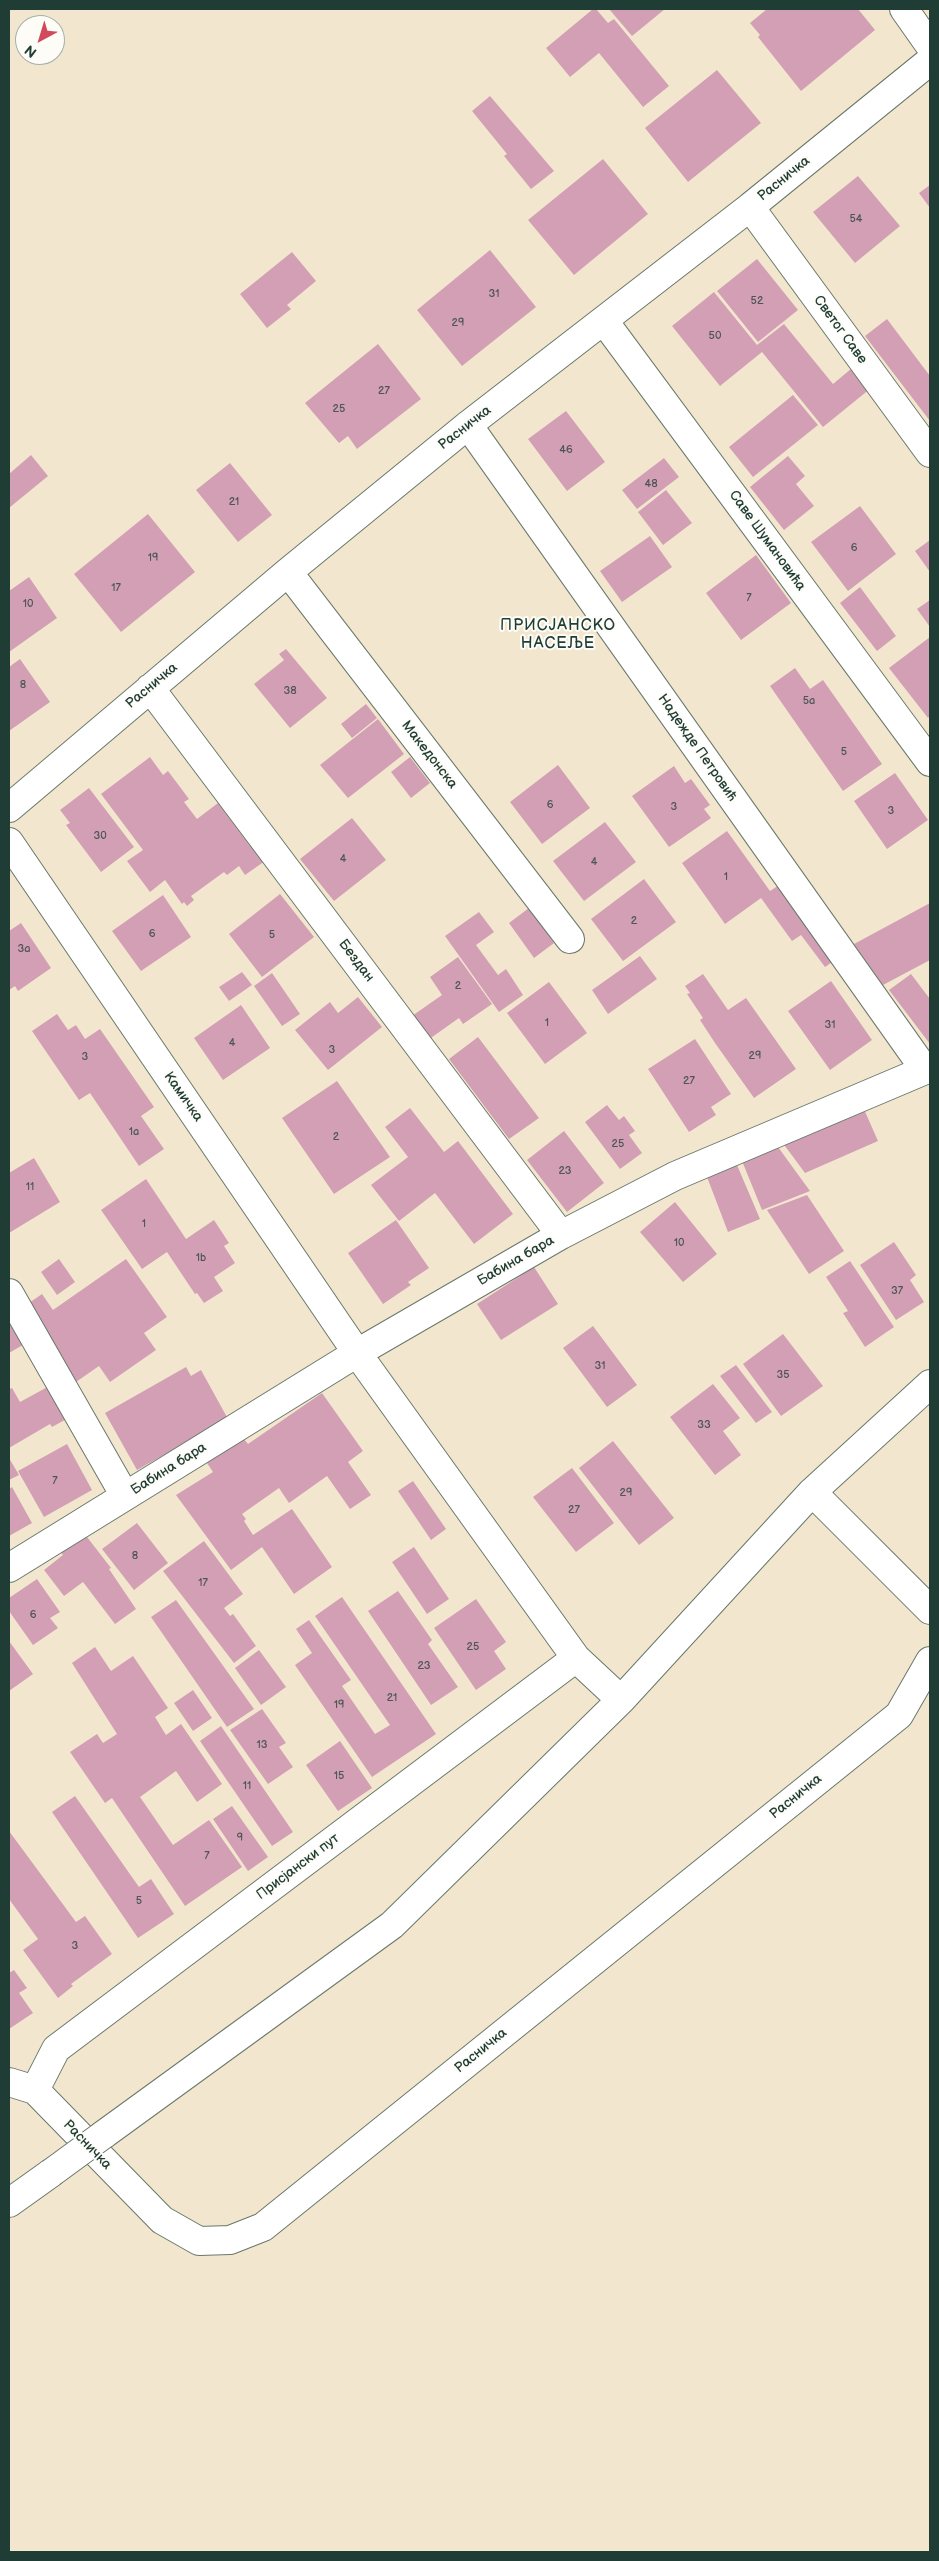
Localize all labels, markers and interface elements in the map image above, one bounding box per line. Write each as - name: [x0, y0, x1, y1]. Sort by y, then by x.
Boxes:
- north arrow: [15, 15, 65, 65]
- text: N: [21, 41, 40, 61]
- street label: Расничка: [754, 153, 814, 205]
- house number: 54: [849, 212, 863, 226]
- house number: 31: [488, 287, 500, 301]
- street label: Светог Саве: [810, 293, 870, 367]
- house number: 52: [751, 294, 763, 308]
- house number: 29: [452, 316, 464, 330]
- house number: 50: [709, 329, 721, 343]
- house number: 27: [378, 384, 390, 398]
- house number: 25: [333, 402, 345, 416]
- street label: Расничка: [435, 402, 495, 454]
- house number: 46: [559, 443, 573, 457]
- house number: 48: [644, 477, 658, 491]
- street label: Саве Шумановића: [725, 488, 809, 594]
- house number: 21: [229, 495, 239, 509]
- house number: 6: [851, 541, 857, 555]
- house number: 19: [148, 551, 158, 565]
- house number: 17: [111, 581, 121, 595]
- house number: 7: [746, 591, 752, 605]
- house number: 10: [23, 597, 33, 611]
- district label: ПРИСЈАНСКО НАСЕЉЕ: [499, 616, 617, 654]
- street label: Расничка: [123, 659, 181, 713]
- house number: 8: [20, 678, 26, 692]
- house number: 38: [283, 684, 297, 698]
- street label: Надежде Петровић: [654, 691, 740, 805]
- house number: 5a: [803, 694, 815, 708]
- street label: Македонска: [397, 718, 461, 792]
- house number: 5: [841, 745, 847, 759]
- house number: 6: [547, 798, 553, 812]
- house number: 3: [671, 800, 677, 814]
- house number: 3: [888, 804, 894, 818]
- house number: 30: [93, 829, 107, 843]
- house number: 4: [340, 852, 346, 866]
- house number: 4: [591, 855, 597, 869]
- house number: 1: [724, 870, 728, 884]
- house number: 2: [631, 914, 637, 928]
- house number: 6: [149, 927, 155, 941]
- house number: 5: [269, 928, 275, 942]
- street label: Бездан: [335, 936, 377, 986]
- house number: 3a: [18, 942, 30, 956]
- house number: 2: [455, 979, 461, 993]
- house number: 1: [545, 1016, 549, 1030]
- house number: 31: [824, 1018, 836, 1032]
- house number: 4: [229, 1036, 235, 1050]
- house number: 3: [329, 1043, 335, 1057]
- house number: 29: [749, 1049, 761, 1063]
- house number: 3: [82, 1050, 88, 1064]
- street label: Камичка: [160, 1069, 206, 1125]
- house number: 27: [683, 1074, 695, 1088]
- house number: 1a: [129, 1125, 139, 1139]
- house number: 2: [333, 1130, 339, 1144]
- house number: 25: [612, 1137, 624, 1151]
- house number: 23: [558, 1164, 572, 1178]
- house number: 11: [26, 1180, 34, 1194]
- house number: 1: [142, 1217, 146, 1231]
- street label: Бабина бара: [475, 1232, 557, 1290]
- house number: 10: [674, 1236, 684, 1250]
- house number: 1b: [196, 1251, 206, 1265]
- house number: 37: [891, 1284, 903, 1298]
- house number: 31: [594, 1359, 606, 1373]
- house number: 35: [776, 1368, 790, 1382]
- house number: 33: [697, 1418, 711, 1432]
- street label: Бабина бара: [128, 1439, 210, 1499]
- house number: 7: [52, 1474, 58, 1488]
- house number: 29: [620, 1486, 632, 1500]
- house number: 27: [568, 1503, 580, 1517]
- house number: 8: [132, 1549, 138, 1563]
- house number: 17: [198, 1576, 208, 1590]
- house number: 6: [30, 1608, 36, 1622]
- house number: 25: [467, 1640, 479, 1654]
- house number: 23: [417, 1659, 431, 1673]
- house number: 21: [387, 1691, 397, 1705]
- house number: 19: [334, 1698, 344, 1712]
- house number: 13: [256, 1738, 268, 1752]
- house number: 15: [334, 1769, 344, 1783]
- street label: Расничка: [766, 1771, 826, 1823]
- house number: 11: [243, 1779, 251, 1793]
- street label: Присјански пут: [253, 1830, 343, 1904]
- house number: 9: [237, 1831, 243, 1845]
- house number: 7: [204, 1849, 210, 1863]
- house number: 5: [136, 1894, 142, 1908]
- house number: 3: [72, 1939, 78, 1953]
- street label: Расничка: [451, 2025, 511, 2077]
- street label: Расничка: [59, 2117, 115, 2173]

